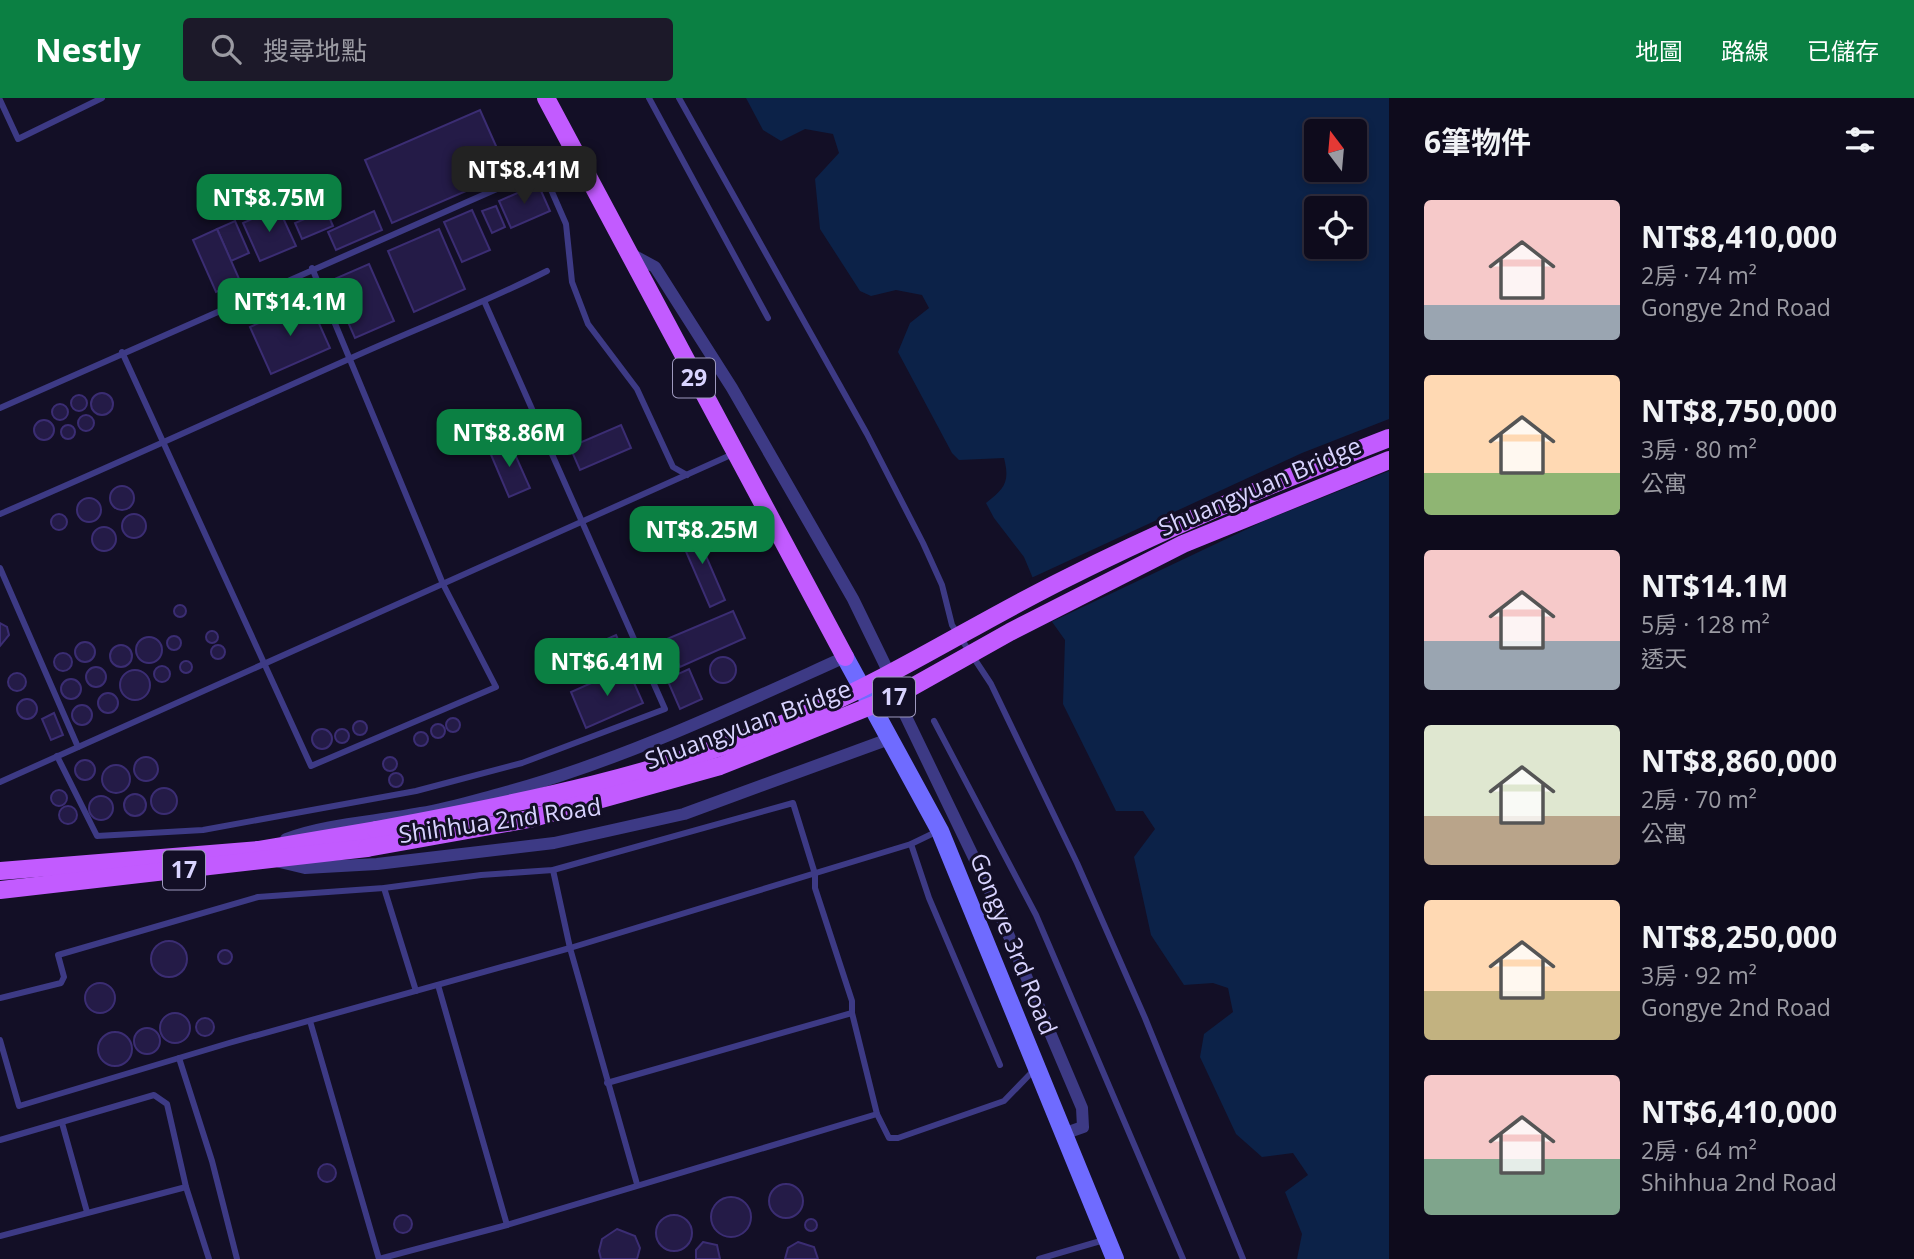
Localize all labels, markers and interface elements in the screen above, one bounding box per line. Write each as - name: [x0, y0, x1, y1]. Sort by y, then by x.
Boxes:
- search box: [183, 18, 673, 81]
- text: Nestly: [35, 27, 141, 72]
- icon: search: [207, 30, 245, 68]
- text: 搜尋地點: [263, 32, 367, 68]
- text: 地圖: [1635, 34, 1683, 67]
- text: 路線: [1721, 34, 1769, 67]
- text: 已儲存: [1807, 34, 1879, 67]
- north arrow: [1304, 119, 1367, 182]
- map controls: [1304, 119, 1367, 259]
- text: 6筆物件: [1424, 121, 1531, 162]
- icon: filters: [1841, 121, 1879, 159]
- pin: NT$8.41M: [452, 146, 596, 206]
- text: NT$8.41M: [468, 153, 580, 185]
- pin: NT$8.75M: [197, 174, 341, 234]
- text: NT$8.75M: [213, 181, 325, 213]
- button: locate: [1304, 196, 1367, 259]
- text: NT$8,410,000: [1641, 216, 1837, 257]
- icon: home: [1480, 228, 1564, 312]
- text: 2房 · 74 m²: [1641, 259, 1757, 291]
- pin: NT$14.1M: [218, 278, 362, 338]
- text: NT$14.1M: [234, 285, 346, 317]
- text: Gongye 2nd Road: [1641, 291, 1831, 323]
- road number: 29: [673, 358, 715, 398]
- text: NT$8,750,000: [1641, 390, 1837, 431]
- icon: home: [1480, 403, 1564, 487]
- pin: NT$8.86M: [437, 410, 581, 469]
- text: NT$8.86M: [453, 416, 565, 448]
- street label: Shuangyuan Bridge: [1153, 428, 1366, 543]
- text: 3房 · 80 m²: [1641, 433, 1757, 465]
- text: 公寓: [1641, 467, 1687, 499]
- pin: NT$8.25M: [630, 506, 774, 566]
- text: NT$8.25M: [646, 513, 758, 545]
- text: NT$14.1M: [1641, 565, 1788, 606]
- icon: home: [1480, 578, 1564, 662]
- text: 5房 · 128 m²: [1641, 608, 1770, 640]
- pin: NT$6.41M: [535, 638, 679, 698]
- text: 透天: [1641, 642, 1687, 674]
- text: NT$6.41M: [551, 645, 663, 677]
- street label: Shuangyuan Bridge: [640, 671, 855, 776]
- road number: 17: [873, 678, 915, 716]
- text: NT$8,860,000: [1641, 740, 1837, 781]
- icon: home: [1480, 753, 1564, 837]
- text: 2房 · 70 m²: [1641, 783, 1757, 815]
- street label: Shihhua 2nd Road: [396, 789, 603, 850]
- text: 公寓: [1641, 817, 1687, 849]
- street label: Gongye 3rd Road: [963, 848, 1066, 1039]
- road number: 17: [163, 850, 205, 890]
- text: NT$8,250,000: [1641, 916, 1837, 957]
- icon: home: [1480, 928, 1564, 1012]
- text: 3房 · 92 m²: [1641, 959, 1757, 991]
- text: Gongye 2nd Road: [1641, 991, 1831, 1023]
- text: NT$6,410,000: [1641, 1091, 1837, 1132]
- icon: home: [1480, 1103, 1564, 1187]
- text: 2房 · 64 m²: [1641, 1134, 1757, 1166]
- text: Shihhua 2nd Road: [1641, 1166, 1837, 1198]

